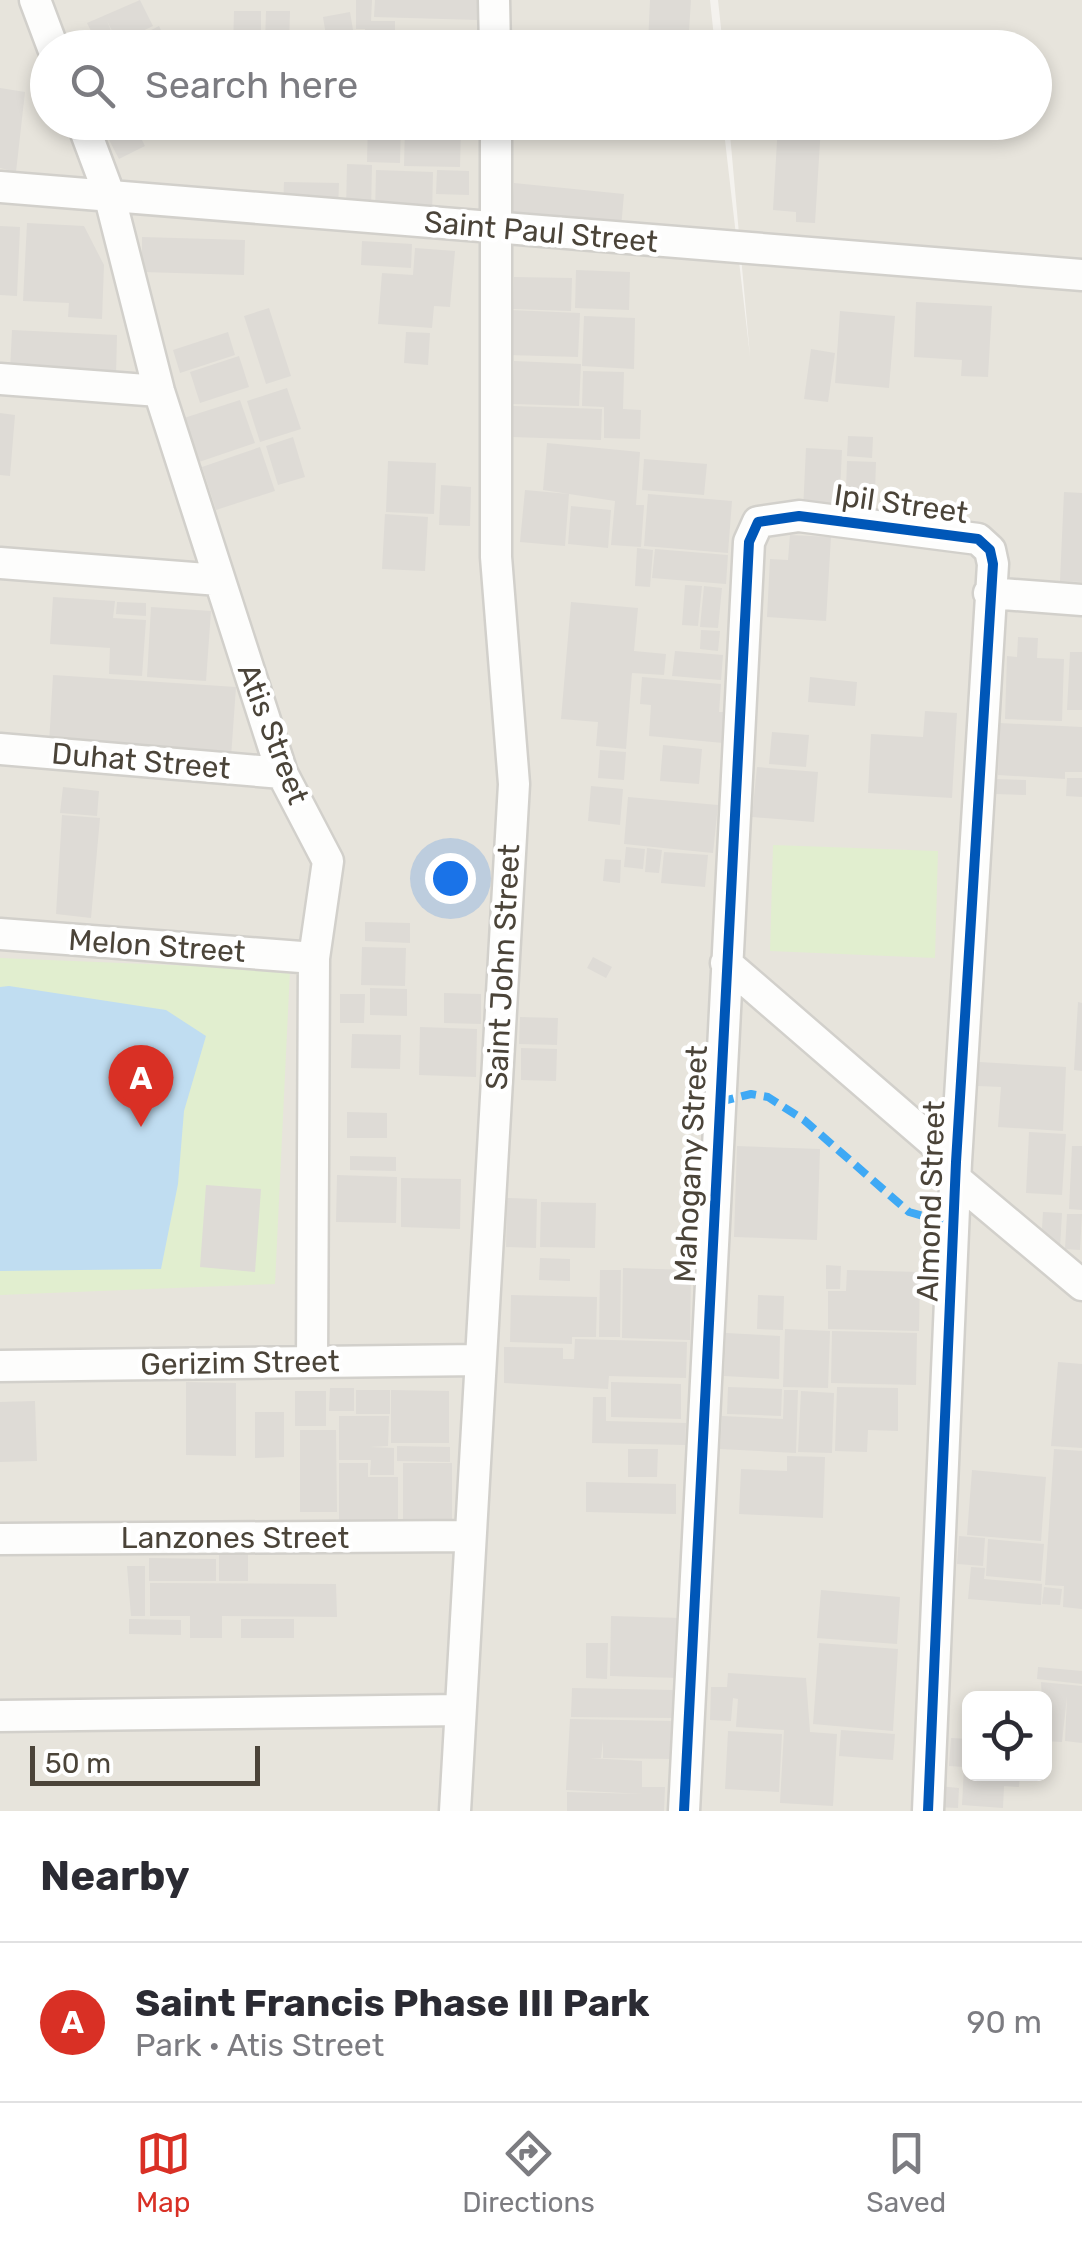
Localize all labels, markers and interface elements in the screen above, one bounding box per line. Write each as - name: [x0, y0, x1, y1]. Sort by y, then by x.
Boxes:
- search box: [30, 30, 1052, 140]
- icon: search: [65, 58, 120, 113]
- text: Search here: [145, 62, 358, 108]
- street label: Saint Paul Street: [423, 204, 660, 260]
- street label: Ipil Street: [832, 477, 970, 531]
- street label: Atis Street: [230, 659, 316, 810]
- street label: Duhat Street: [50, 735, 232, 787]
- street label: Saint John Street: [479, 843, 527, 1091]
- your location: [425, 853, 476, 904]
- street label: Melon Street: [67, 922, 247, 970]
- pin: A: [108, 1044, 174, 1127]
- street label: Mahogany Street: [667, 1044, 715, 1284]
- street label: Almond Street: [909, 1099, 953, 1302]
- street label: Gerizim Street: [140, 1343, 340, 1383]
- street label: Lanzones Street: [121, 1520, 349, 1556]
- map controls: [962, 1691, 1052, 1781]
- button: locate: [962, 1691, 1052, 1781]
- scale bar: [30, 1741, 260, 1786]
- text: 50 m: [45, 1747, 111, 1780]
- text: Nearby: [40, 1851, 190, 1901]
- text: Saint Francis Phase III Park: [135, 1980, 650, 2026]
- text: A: [61, 2003, 84, 2041]
- text: 90 m: [966, 2003, 1042, 2041]
- text: Park · Atis Street: [135, 2026, 384, 2064]
- tab: Map: [136, 2126, 191, 2219]
- tab: Directions: [462, 2126, 595, 2219]
- tab: Saved: [866, 2126, 946, 2219]

